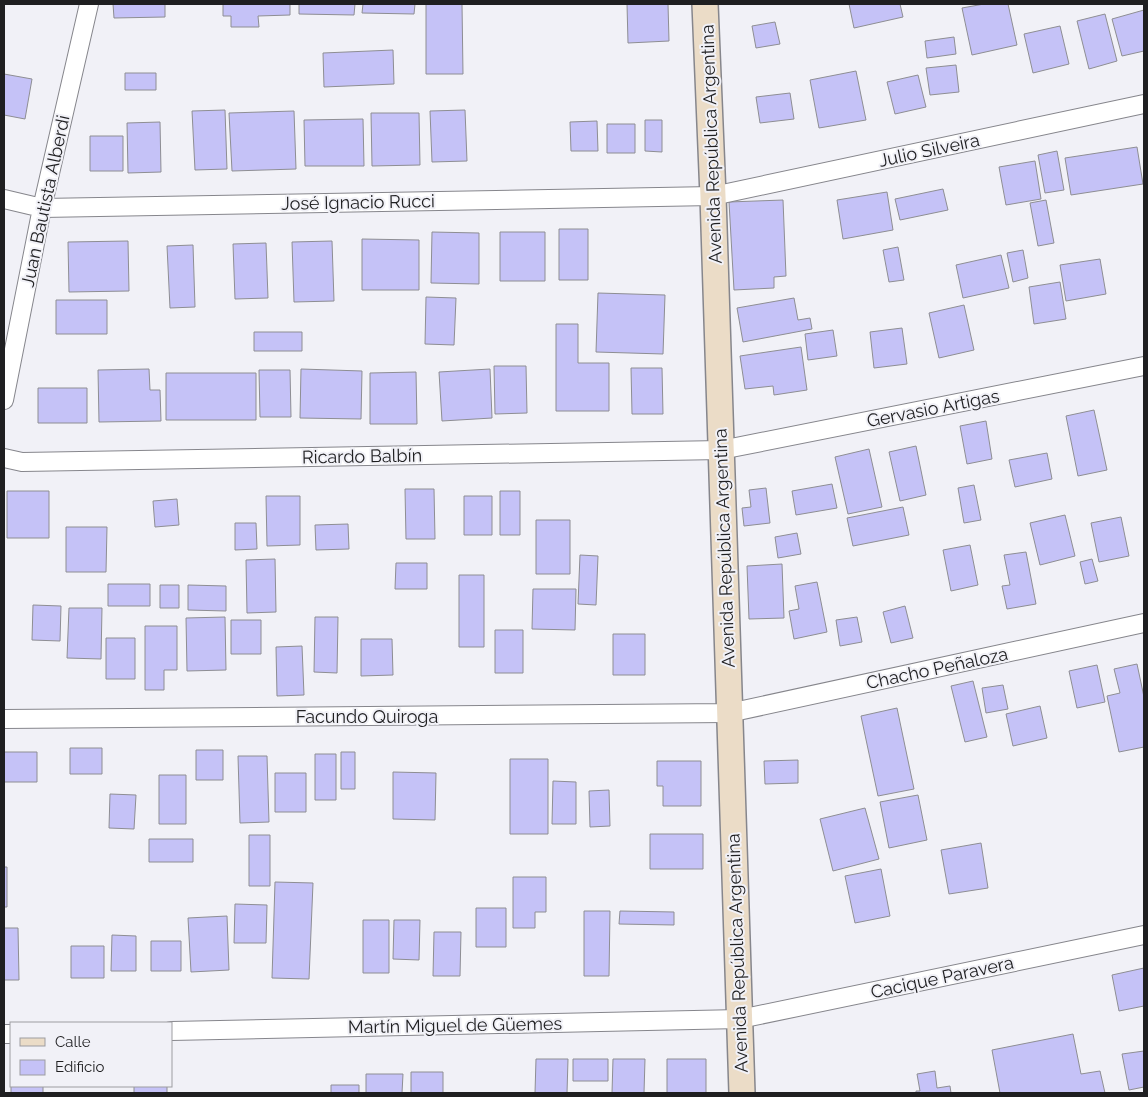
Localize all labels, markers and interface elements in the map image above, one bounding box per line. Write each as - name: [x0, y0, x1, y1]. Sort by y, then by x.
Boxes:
- street label: Avenida República Argentina: [696, 24, 726, 264]
- street label: Juan Bautista Alberdi: [17, 113, 73, 289]
- street label: Julio Silveira: [877, 129, 981, 171]
- street label: José Ignacio Rucci: [281, 190, 435, 214]
- street label: Gervasio Artigas: [865, 385, 1001, 431]
- street label: Avenida República Argentina: [709, 428, 739, 668]
- street label: Ricardo Balbín: [302, 444, 422, 468]
- street label: Chacho Peñaloza: [864, 643, 1010, 693]
- street label: Facundo Quiroga: [296, 706, 438, 727]
- street label: Avenida República Argentina: [722, 833, 752, 1073]
- street label: Cacique Paravera: [869, 952, 1015, 1002]
- street label: Martín Miguel de Güemes: [348, 1013, 563, 1037]
- legend: [10, 1022, 172, 1087]
- text: Calle: [55, 1033, 91, 1051]
- text: Edificio: [55, 1058, 105, 1076]

